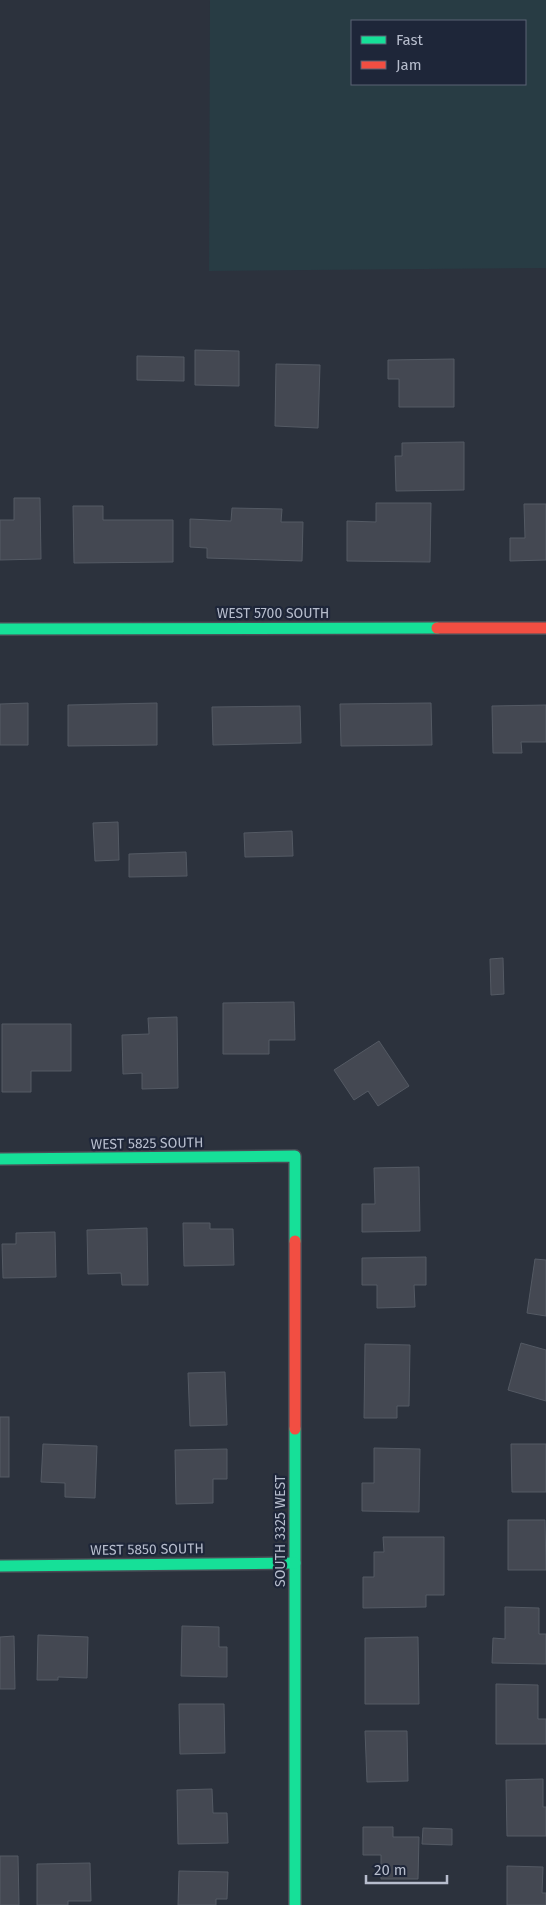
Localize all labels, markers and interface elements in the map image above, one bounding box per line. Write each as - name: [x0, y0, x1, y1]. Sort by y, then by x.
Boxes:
- legend: [351, 20, 526, 85]
- text: Fast: [396, 31, 423, 49]
- text: Jam: [396, 56, 422, 74]
- street label: WEST 5700 SOUTH: [217, 605, 329, 622]
- street label: WEST 5825 SOUTH: [90, 1134, 204, 1153]
- street label: SOUTH 3325 WEST: [272, 1474, 289, 1587]
- street label: WEST 5850 SOUTH: [90, 1540, 204, 1559]
- scale bar: [366, 1852, 447, 1884]
- text: 20 m: [374, 1861, 407, 1879]

